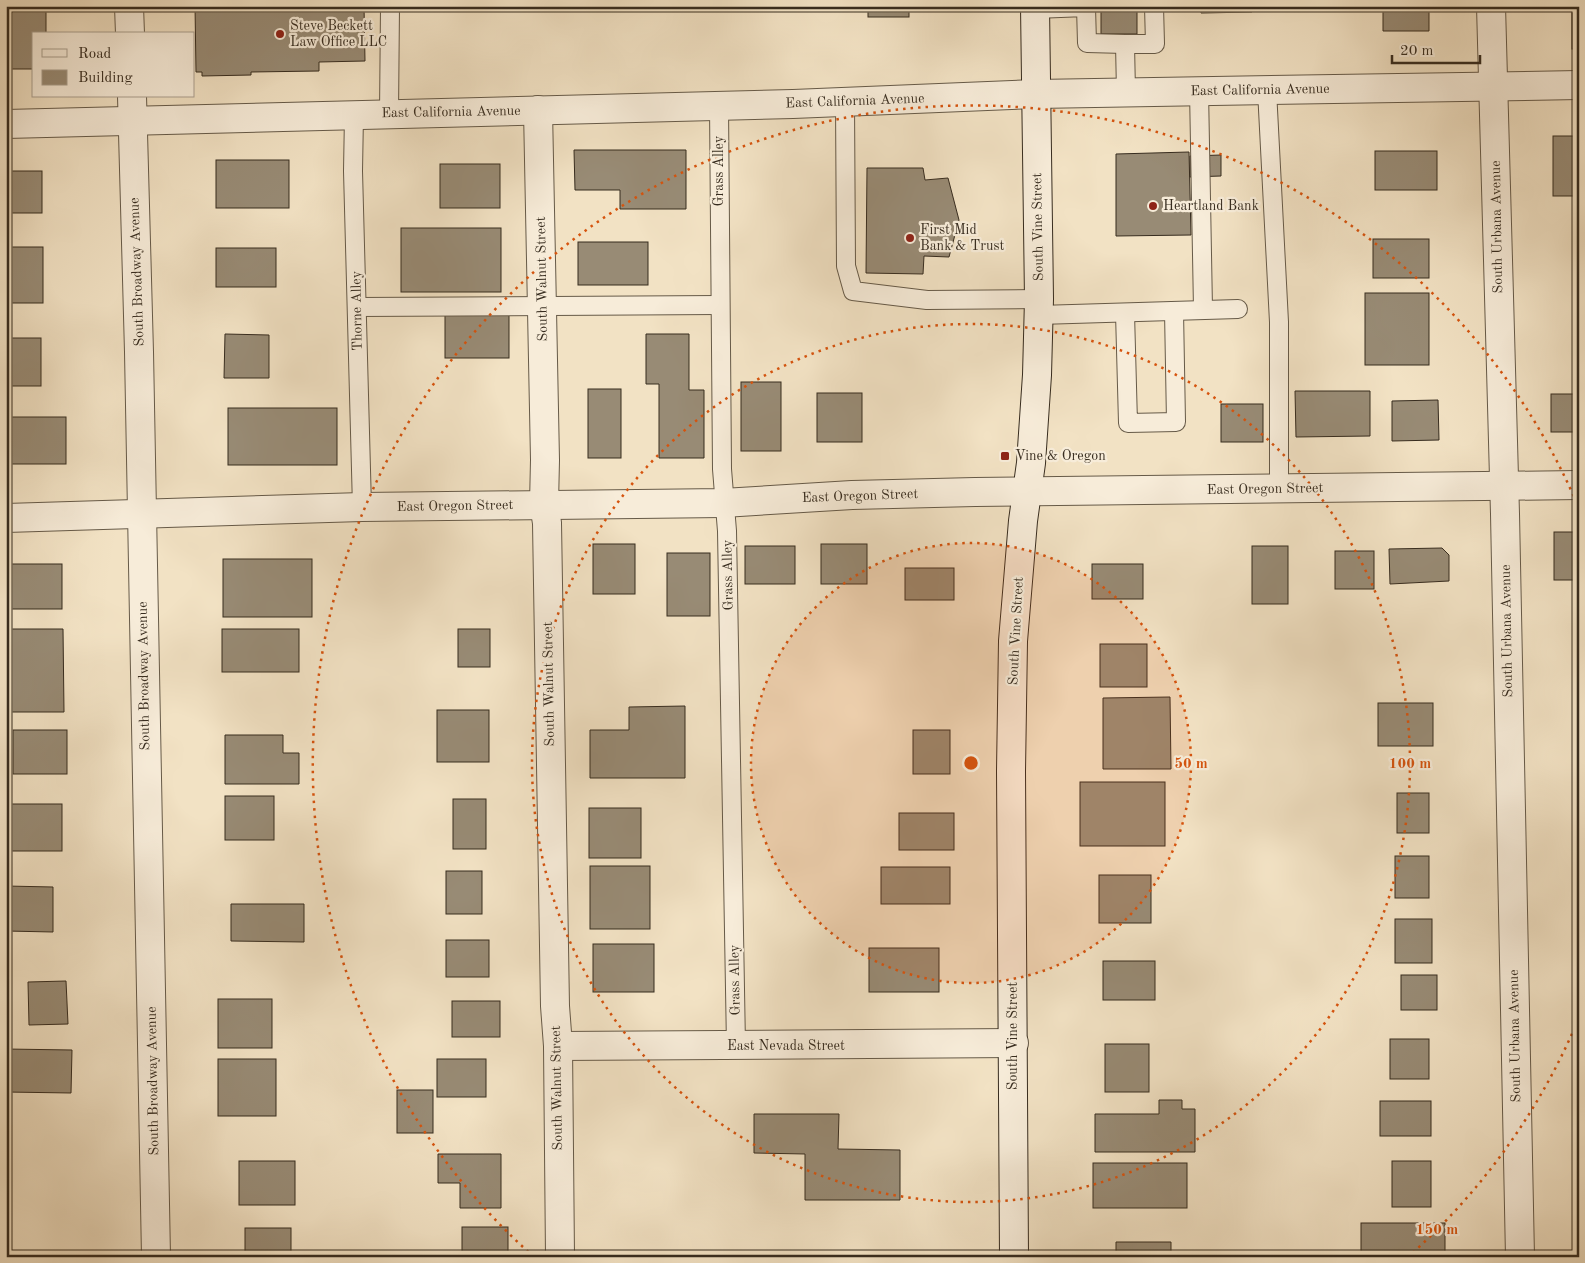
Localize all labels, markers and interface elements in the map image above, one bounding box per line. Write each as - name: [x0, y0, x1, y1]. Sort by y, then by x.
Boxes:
- place label: Steve Beckett Law Office LLC: [290, 19, 387, 49]
- marker: Steve Beckett Law Office LLC: [274, 28, 286, 40]
- legend: [32, 32, 195, 98]
- scale bar: [1392, 32, 1480, 64]
- text: 20 m: [1400, 44, 1434, 59]
- text: Road: [78, 47, 112, 62]
- text: Building: [78, 71, 133, 86]
- street label: East California Avenue: [1190, 82, 1330, 98]
- street label: East California Avenue: [785, 92, 925, 110]
- street label: East California Avenue: [381, 104, 521, 120]
- street label: Grass Alley: [712, 135, 726, 206]
- street label: South Urbana Avenue: [1489, 160, 1505, 294]
- street label: South Vine Street: [1030, 173, 1046, 281]
- street label: South Broadway Avenue: [127, 197, 147, 347]
- place label: Heartland Bank: [1163, 199, 1259, 213]
- marker: Heartland Bank: [1147, 200, 1159, 212]
- street label: South Walnut Street: [534, 216, 550, 342]
- place label: First Mid Bank & Trust: [920, 223, 1005, 253]
- marker: First Mid Bank & Trust: [904, 232, 916, 244]
- street label: Thorne Alley: [349, 270, 365, 351]
- place label: Vine & Oregon: [1015, 449, 1106, 463]
- marker: Vine & Oregon: [999, 450, 1011, 462]
- street label: East Oregon Street: [1207, 481, 1323, 497]
- street label: East Oregon Street: [802, 487, 919, 505]
- street label: East Oregon Street: [397, 498, 513, 514]
- street label: Grass Alley: [720, 539, 736, 611]
- street label: South Urbana Avenue: [1499, 564, 1515, 698]
- street label: South Vine Street: [1006, 576, 1026, 686]
- street label: South Broadway Avenue: [136, 601, 152, 751]
- street label: South Walnut Street: [541, 621, 557, 747]
- centre of rings: [962, 754, 980, 772]
- text: 50 m: [1174, 757, 1208, 772]
- text: 100 m: [1389, 757, 1431, 772]
- street label: Grass Alley: [727, 944, 743, 1016]
- street label: South Urbana Avenue: [1507, 969, 1523, 1103]
- street label: South Vine Street: [1006, 982, 1020, 1090]
- street label: South Broadway Avenue: [145, 1006, 161, 1156]
- street label: South Walnut Street: [549, 1025, 565, 1151]
- street label: East Nevada Street: [727, 1039, 845, 1053]
- text: 150 m: [1416, 1223, 1458, 1238]

